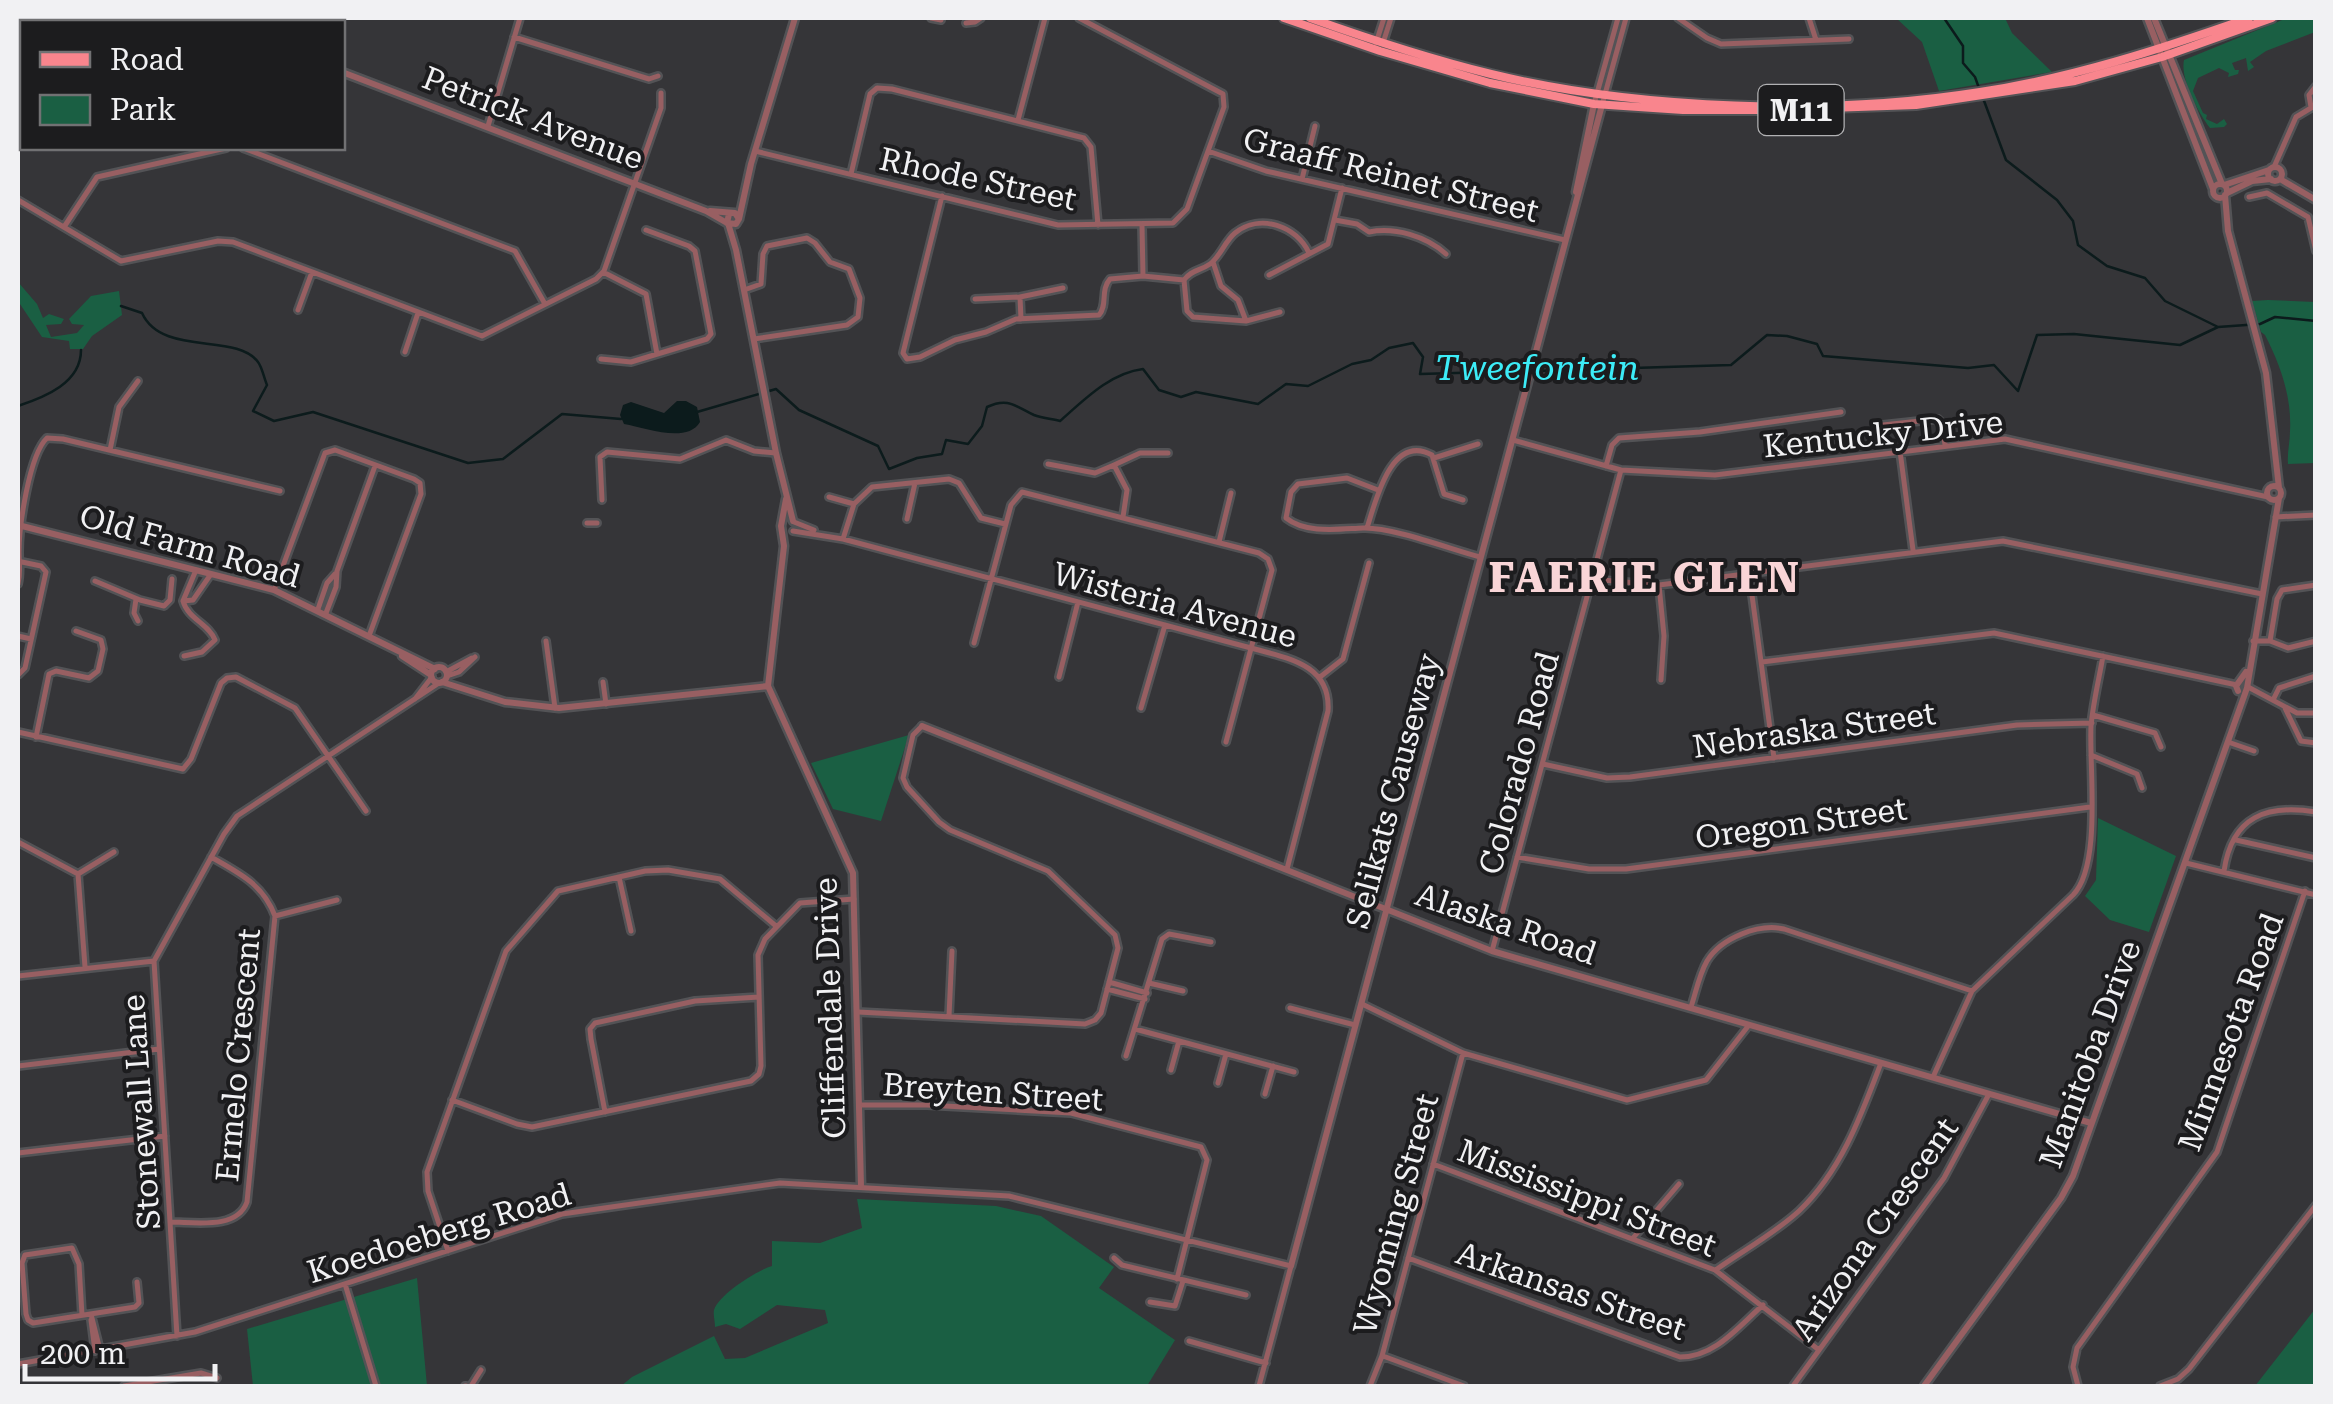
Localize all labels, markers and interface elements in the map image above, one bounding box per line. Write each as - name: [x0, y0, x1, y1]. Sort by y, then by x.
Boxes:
- legend: [20, 20, 345, 150]
- text: Road: [110, 42, 184, 77]
- street label: Petrick Avenue: [417, 58, 649, 178]
- road number: M11: [1758, 85, 1844, 135]
- text: Park: [110, 92, 176, 127]
- street label: Graaff Reinet Street: [1239, 120, 1543, 230]
- street label: Rhode Street: [876, 140, 1080, 218]
- water label: Tweefontein: [1435, 348, 1639, 389]
- street label: Kentucky Drive: [1761, 402, 2005, 466]
- street label: Old Farm Road: [75, 496, 305, 596]
- district label: FAERIE GLEN: [1488, 553, 1802, 602]
- street label: Wisteria Avenue: [1049, 554, 1301, 656]
- street label: Colorado Road: [1471, 647, 1567, 879]
- street label: Selikats Causeway: [1338, 649, 1448, 933]
- street label: Nebraska Street: [1690, 694, 1938, 766]
- street label: Oregon Street: [1693, 789, 1909, 857]
- street label: Alaska Road: [1411, 875, 1601, 973]
- street label: Cliffendale Drive: [806, 877, 854, 1139]
- street label: Minnesota Road: [2170, 908, 2292, 1156]
- street label: Ermelo Crescent: [208, 927, 268, 1183]
- street label: Manitoba Drive: [2031, 935, 2149, 1173]
- street label: Stonewall Lane: [114, 993, 168, 1231]
- street label: Breyten Street: [881, 1065, 1105, 1119]
- street label: Wyoming Street: [1346, 1089, 1446, 1339]
- street label: Arizona Crescent: [1784, 1110, 1966, 1348]
- street label: Mississippi Street: [1452, 1131, 1722, 1265]
- street label: Koedoeberg Road: [303, 1175, 575, 1291]
- street label: Arkansas Street: [1451, 1234, 1691, 1348]
- scale bar: [25, 1319, 215, 1381]
- text: 200 m: [40, 1336, 125, 1371]

